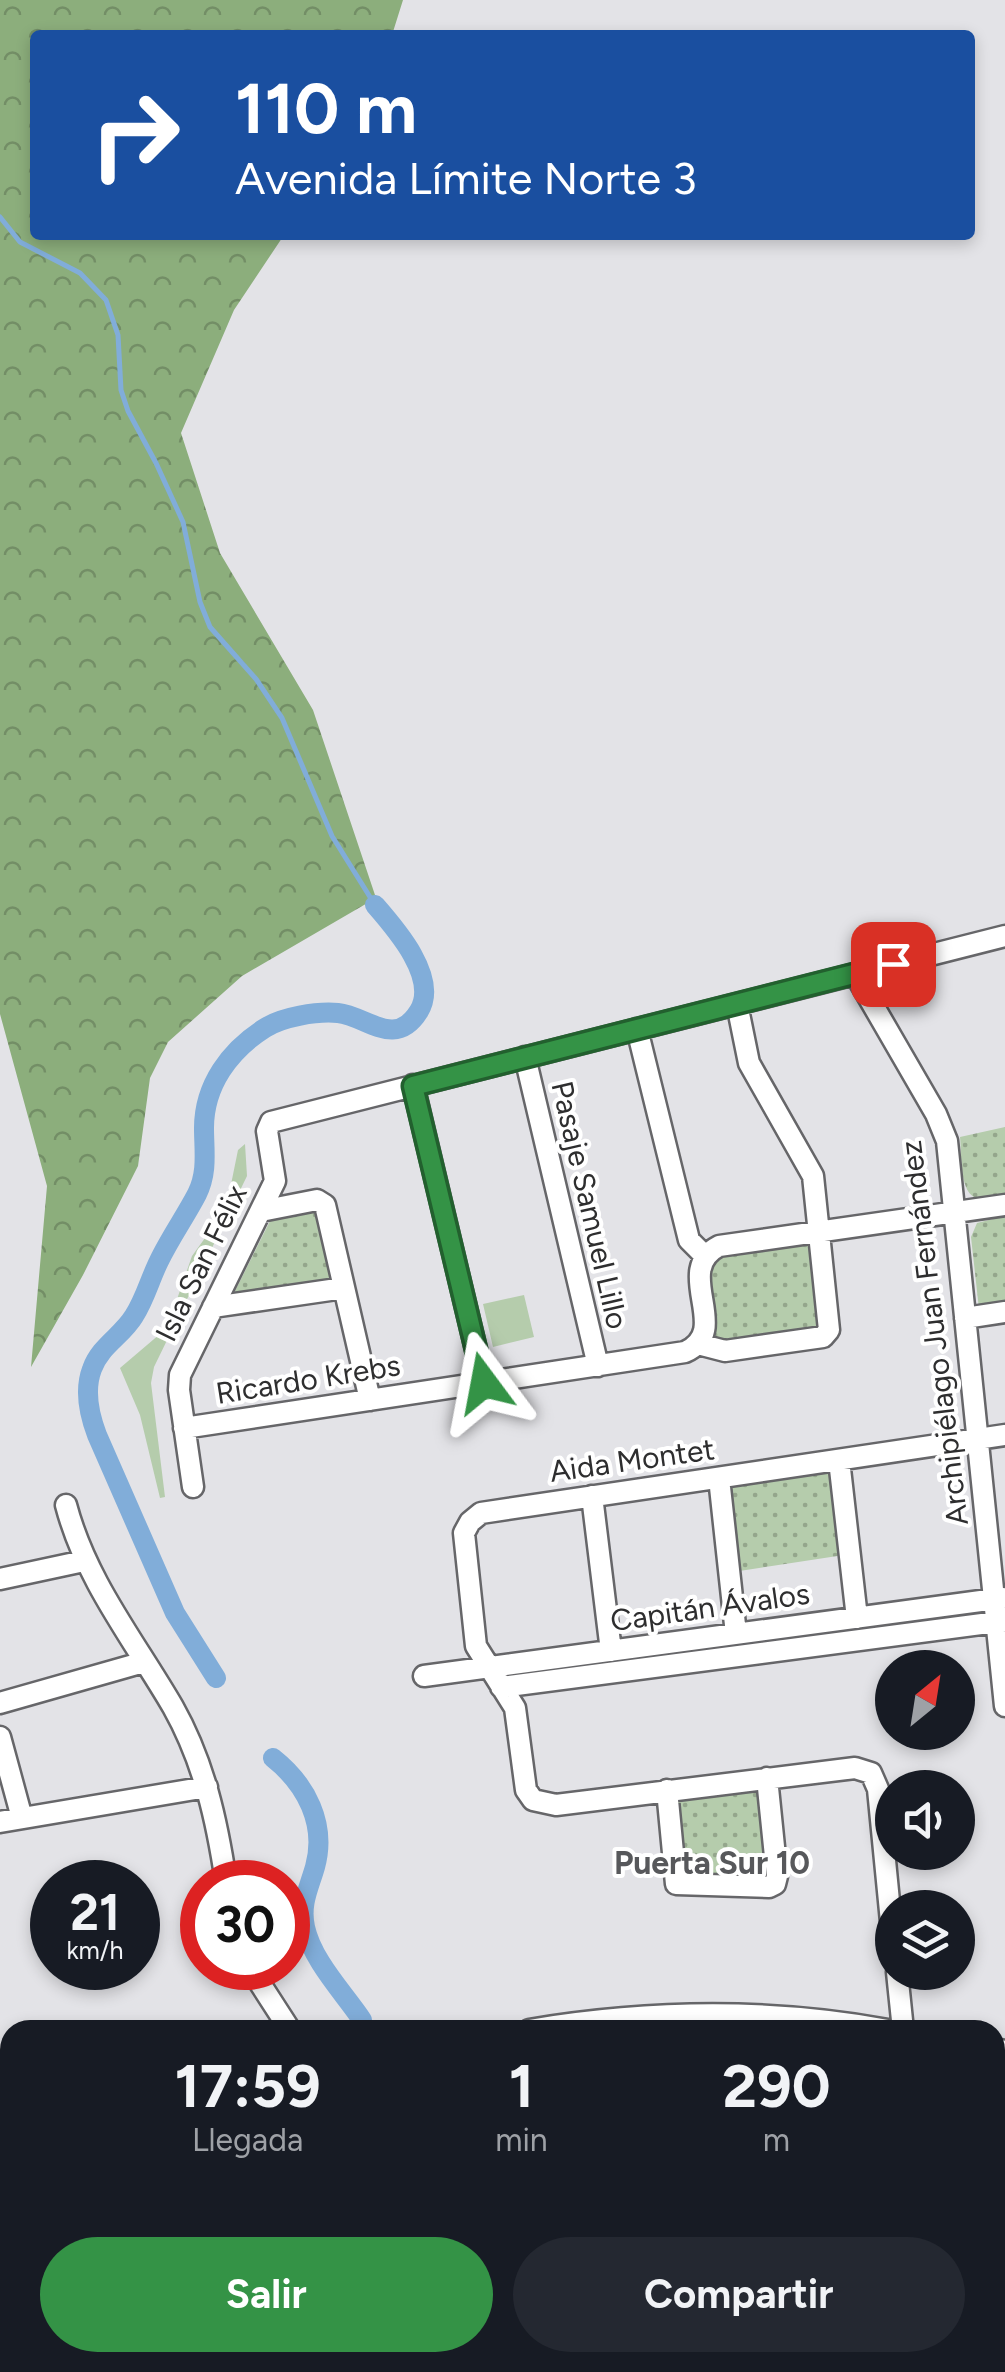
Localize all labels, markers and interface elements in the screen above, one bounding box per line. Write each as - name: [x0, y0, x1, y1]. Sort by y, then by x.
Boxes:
- text: 110 m: [235, 66, 417, 151]
- icon: right: [70, 70, 200, 200]
- text: Avenida Límite Norte 3: [235, 151, 697, 205]
- pin: [851, 922, 936, 1007]
- icon: arrive: [866, 937, 921, 992]
- street label: Pasaje Samuel Lillo: [544, 1078, 636, 1332]
- street label: Archipiélago Juan Fernández: [892, 1138, 976, 1528]
- street label: Isla San Félix: [147, 1179, 255, 1347]
- position arrow: [432, 1331, 536, 1435]
- street label: Ricardo Krebs: [213, 1346, 403, 1412]
- street label: Aida Montet: [547, 1430, 717, 1490]
- street label: Capitán Ávalos: [608, 1575, 812, 1639]
- north arrow: [875, 1650, 975, 1750]
- map controls: [875, 1650, 975, 1990]
- button: sound: [875, 1770, 975, 1870]
- district label: Puerta Sur 10: [614, 1844, 810, 1882]
- speed limit sign: 30: [180, 1860, 310, 1990]
- text: 21: [70, 1882, 120, 1943]
- button: layers: [875, 1890, 975, 1990]
- text: km/h: [66, 1935, 124, 1965]
- text: 17:59: [174, 2050, 321, 2122]
- text: 1: [509, 2050, 534, 2122]
- text: 290: [722, 2050, 831, 2122]
- text: Llegada: [192, 2121, 303, 2159]
- text: min: [495, 2121, 548, 2159]
- text: m: [763, 2121, 790, 2159]
- button: Salir: [40, 2237, 493, 2352]
- button: Compartir: [513, 2237, 965, 2352]

